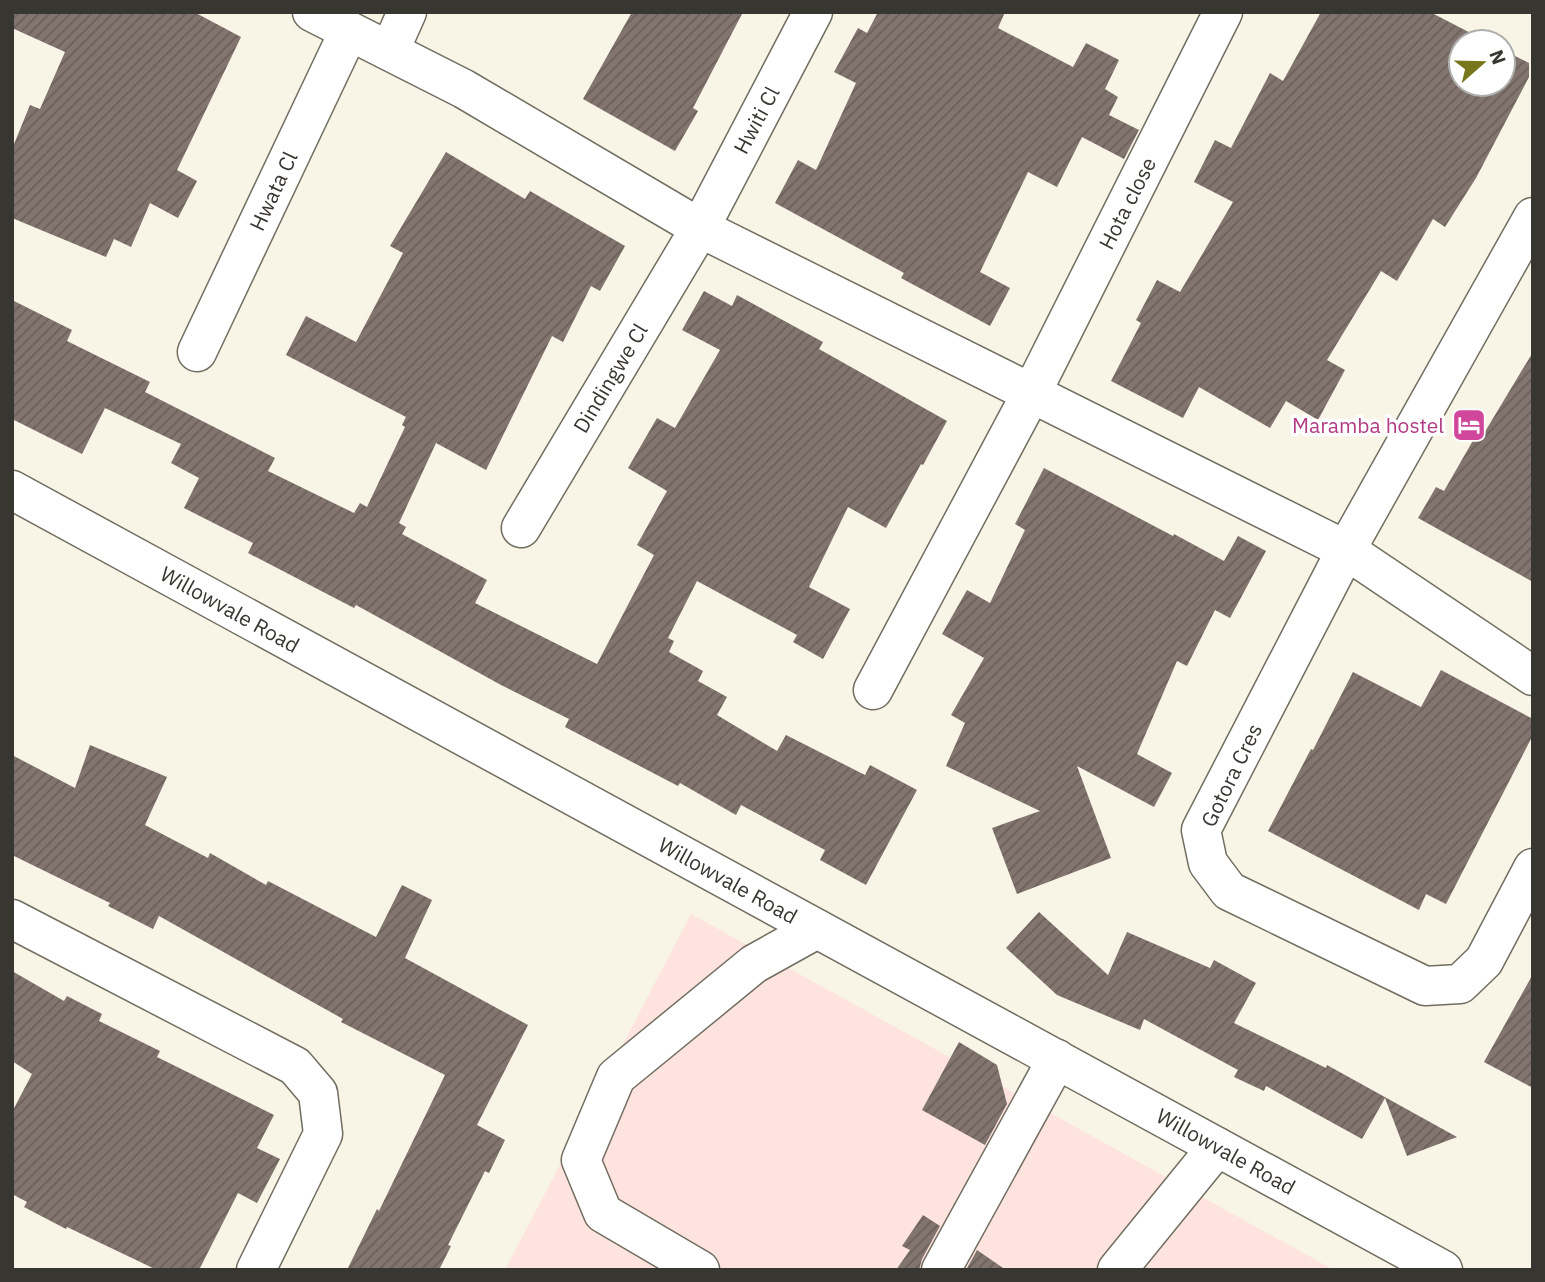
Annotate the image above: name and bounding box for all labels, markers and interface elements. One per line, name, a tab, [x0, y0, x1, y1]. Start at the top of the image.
north arrow	[1447, 28, 1517, 98]
text: N	[1484, 47, 1512, 68]
street label: Hwiti Cl	[727, 81, 786, 159]
street label: Hwata Cl	[242, 147, 304, 235]
street label: Hota close	[1092, 152, 1162, 254]
street label: Dindingwe Cl	[566, 318, 654, 438]
hotel icon: Maramba hostel	[1450, 406, 1488, 444]
place label: Maramba hostel	[1292, 411, 1444, 439]
street label: Willowvale Road	[155, 559, 305, 659]
street label: Gotora Cres	[1194, 719, 1268, 831]
street label: Willowvale Road	[653, 830, 803, 930]
street label: Willowvale Road	[1151, 1101, 1301, 1201]

